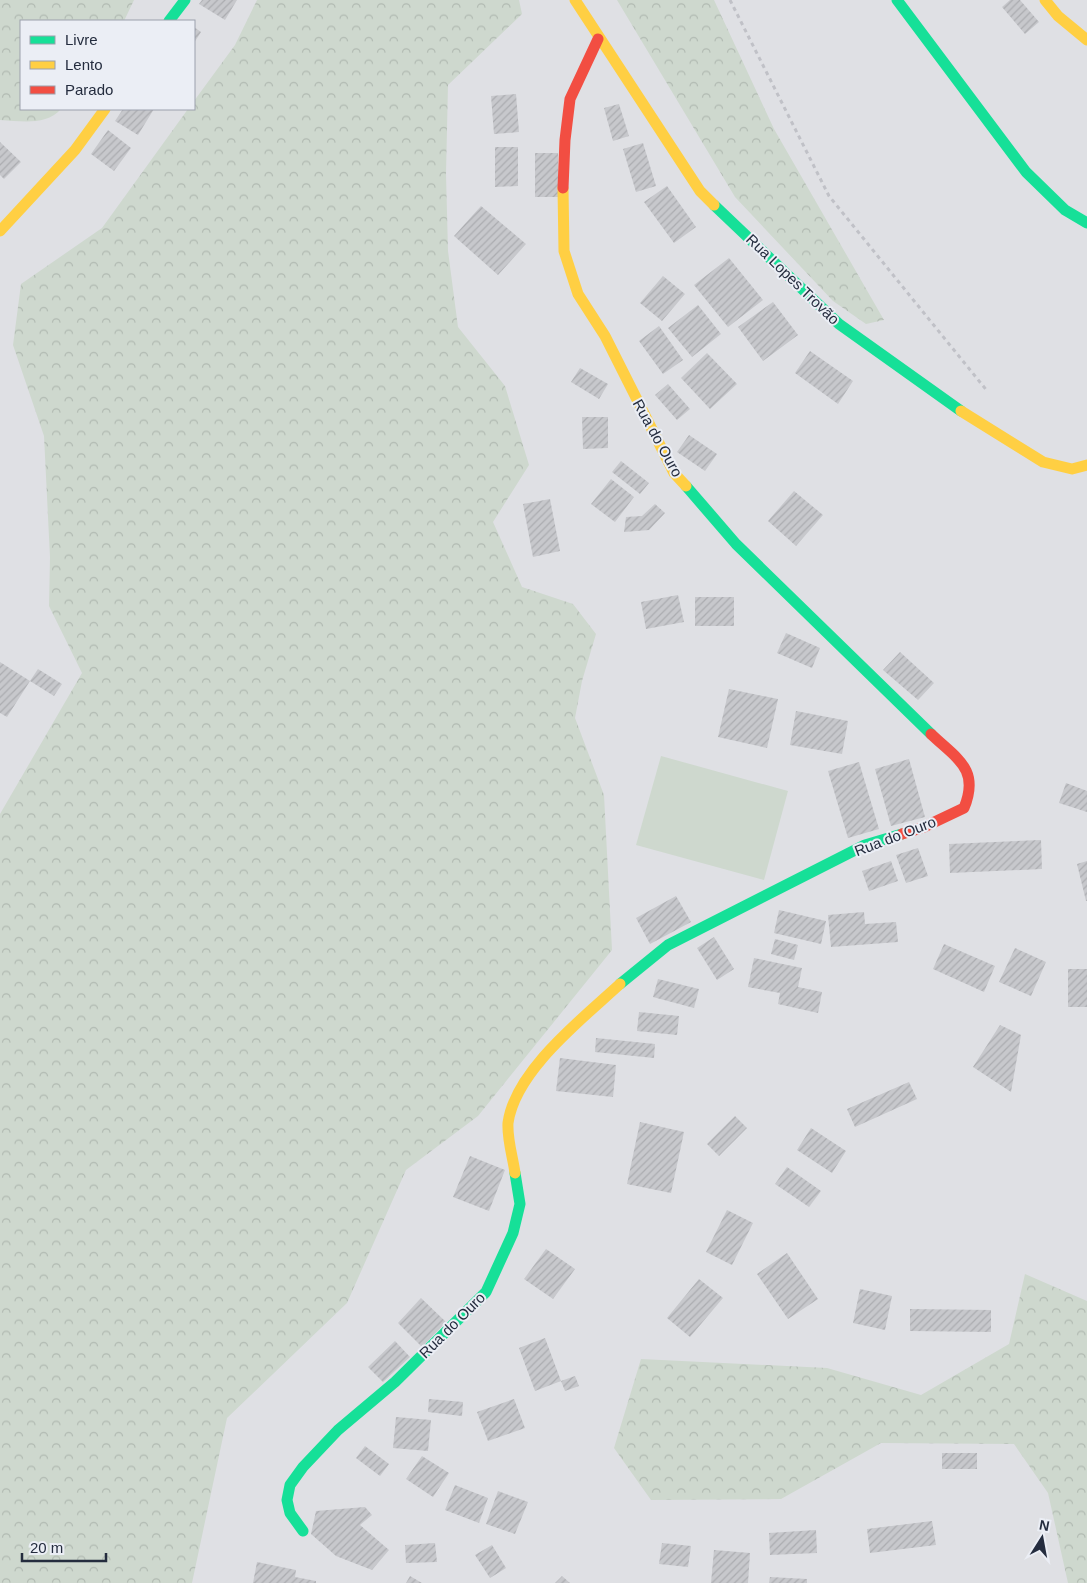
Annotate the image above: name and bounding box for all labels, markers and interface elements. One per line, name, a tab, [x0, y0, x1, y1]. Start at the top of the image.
legend	[20, 20, 195, 110]
text: Livre	[65, 31, 98, 48]
text: Lento	[65, 56, 103, 73]
text: Parado	[65, 81, 113, 98]
street label: Rua Lopes Trovão	[743, 230, 843, 328]
street label: Rua do Ouro	[630, 396, 686, 480]
street label: Rua do Ouro	[852, 813, 938, 859]
street label: Rua do Ouro	[416, 1289, 488, 1361]
north arrow	[1017, 1513, 1067, 1563]
text: N	[1038, 1516, 1051, 1534]
scale bar	[22, 1530, 106, 1562]
text: 20 m	[30, 1539, 63, 1556]

